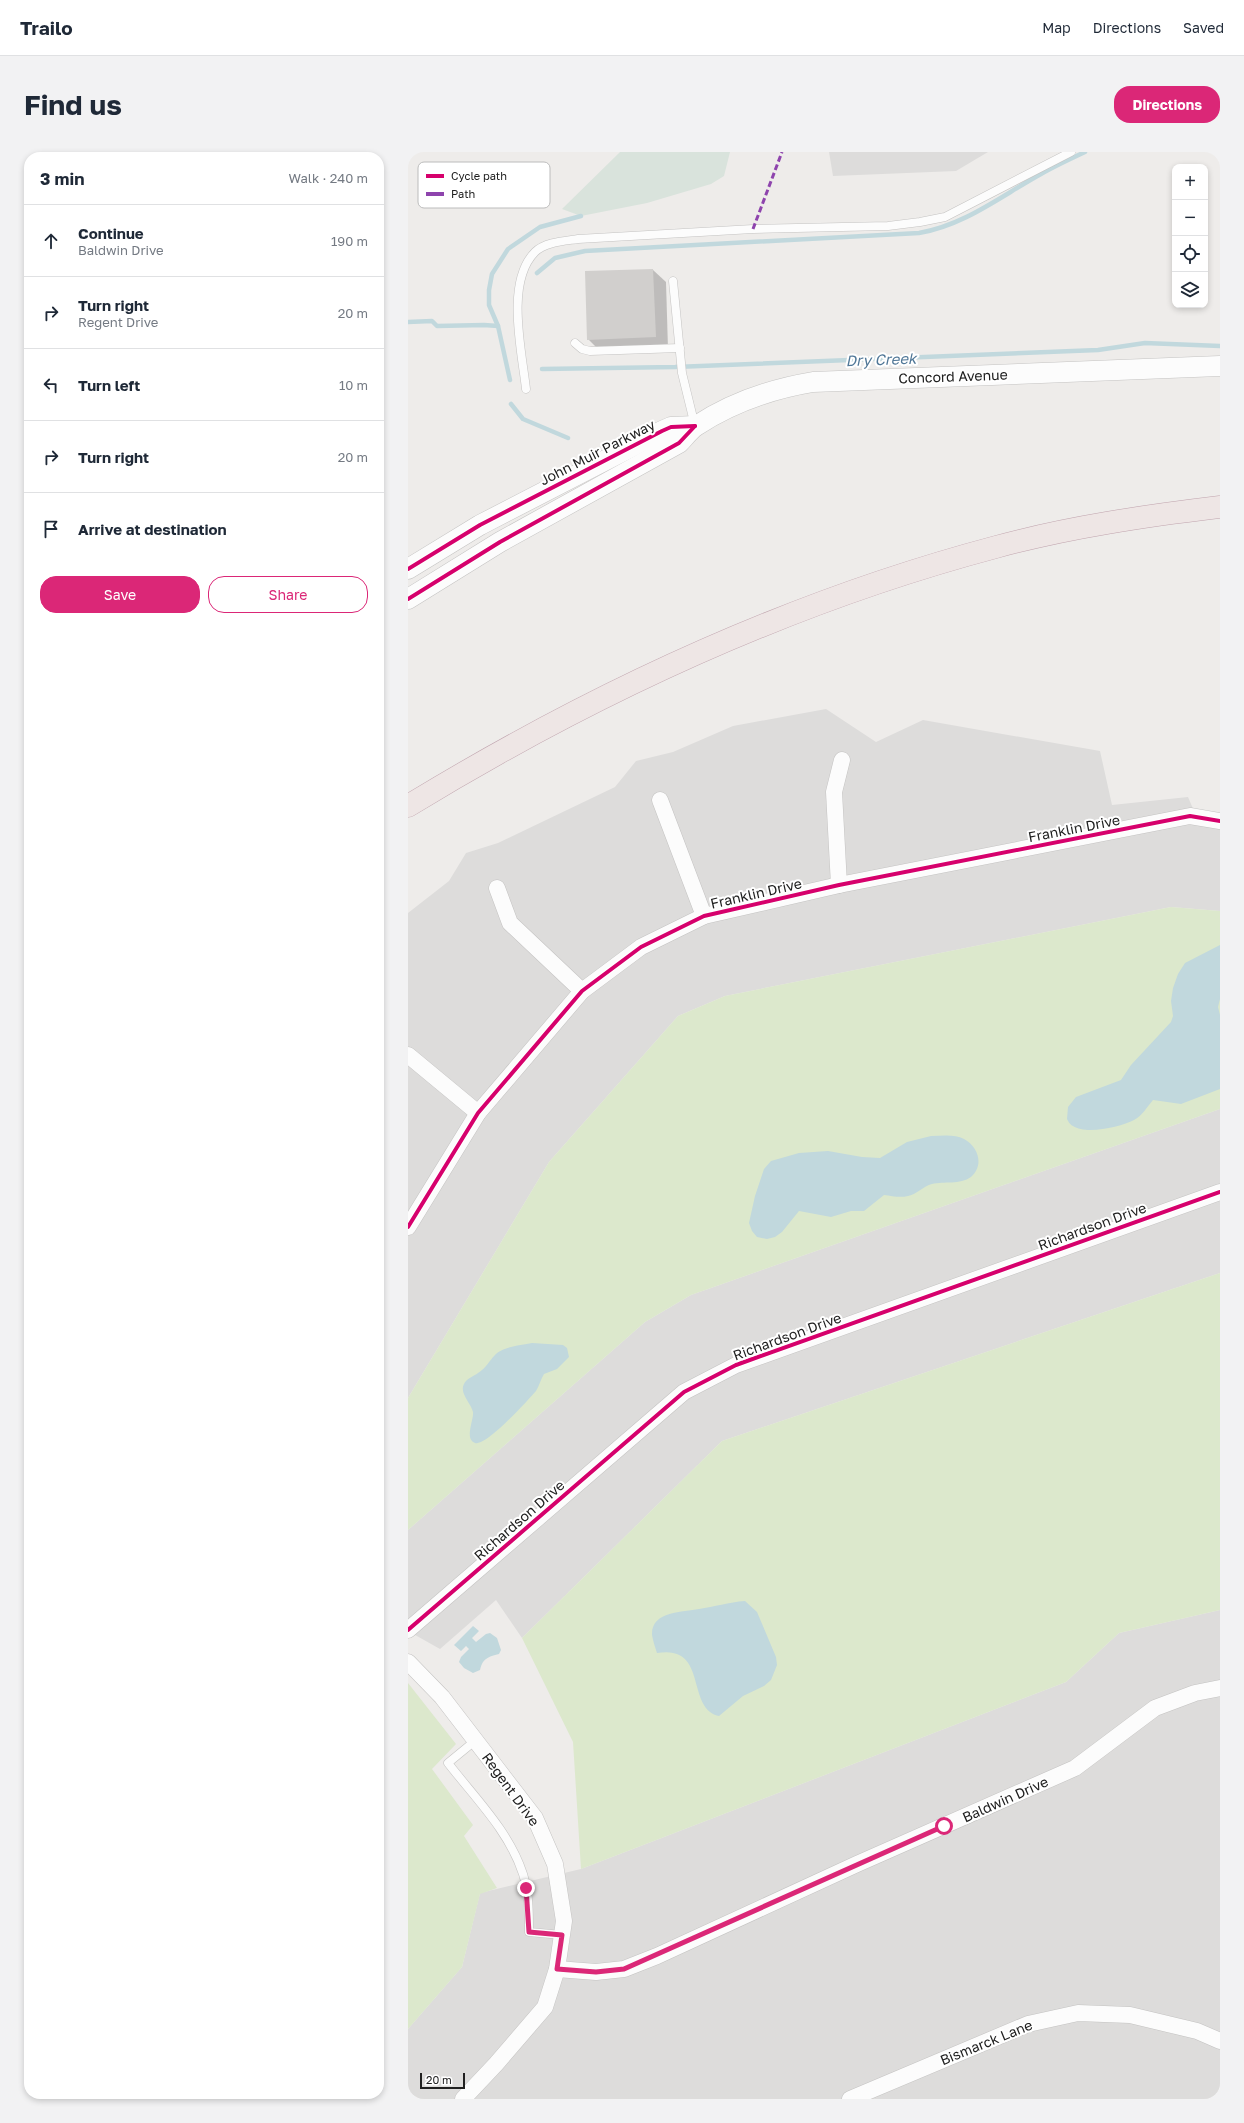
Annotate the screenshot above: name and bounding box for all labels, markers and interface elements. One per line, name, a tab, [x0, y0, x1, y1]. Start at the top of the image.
text: Trailo	[20, 16, 73, 39]
text: Map	[1042, 19, 1071, 36]
text: Directions	[1093, 19, 1161, 36]
text: Saved	[1183, 19, 1224, 36]
button: Directions	[1114, 86, 1220, 123]
text: Find us	[24, 88, 122, 121]
legend	[418, 162, 550, 208]
map controls	[1172, 164, 1208, 308]
button: +	[1172, 164, 1208, 200]
text: 3 min	[40, 168, 84, 189]
text: Cycle path	[451, 169, 507, 182]
text: Walk · 240 m	[289, 170, 368, 186]
text: Path	[451, 187, 475, 200]
button: −	[1172, 200, 1208, 236]
text: Continue	[78, 224, 144, 242]
icon: ahead	[40, 230, 62, 252]
text: 190 m	[331, 233, 368, 249]
button: locate	[1172, 236, 1208, 272]
text: Baldwin Drive	[78, 242, 164, 258]
button: layers	[1172, 272, 1208, 308]
text: Turn right	[78, 296, 149, 314]
icon: right	[40, 302, 62, 324]
text: 20 m	[338, 305, 368, 321]
text: Regent Drive	[78, 314, 158, 330]
water label: Dry Creek	[845, 349, 918, 370]
street label: Concord Avenue	[898, 366, 1008, 386]
icon: left	[40, 374, 62, 396]
text: Turn left	[78, 376, 140, 394]
text: 10 m	[339, 377, 368, 393]
street label: John Muir Parkway	[537, 416, 658, 488]
icon: right	[40, 446, 62, 468]
text: Turn right	[78, 448, 149, 466]
text: 20 m	[338, 449, 368, 465]
icon: arrive	[40, 518, 62, 540]
text: Arrive at destination	[78, 520, 227, 538]
button: Save	[40, 576, 200, 613]
button: Share	[208, 576, 368, 613]
street label: Franklin Drive	[1027, 811, 1121, 845]
street label: Franklin Drive	[709, 874, 803, 912]
street label: Richardson Drive	[1036, 1199, 1148, 1253]
street label: Richardson Drive	[731, 1309, 843, 1363]
street label: Richardson Drive	[470, 1476, 568, 1564]
street label: Regent Drive	[479, 1749, 543, 1829]
street label: Baldwin Drive	[959, 1772, 1051, 1826]
route start	[935, 1817, 953, 1835]
route end	[517, 1879, 535, 1897]
street label: Bismarck Lane	[937, 2016, 1035, 2068]
scale bar	[420, 2071, 465, 2090]
text: 20 m	[426, 2073, 452, 2086]

